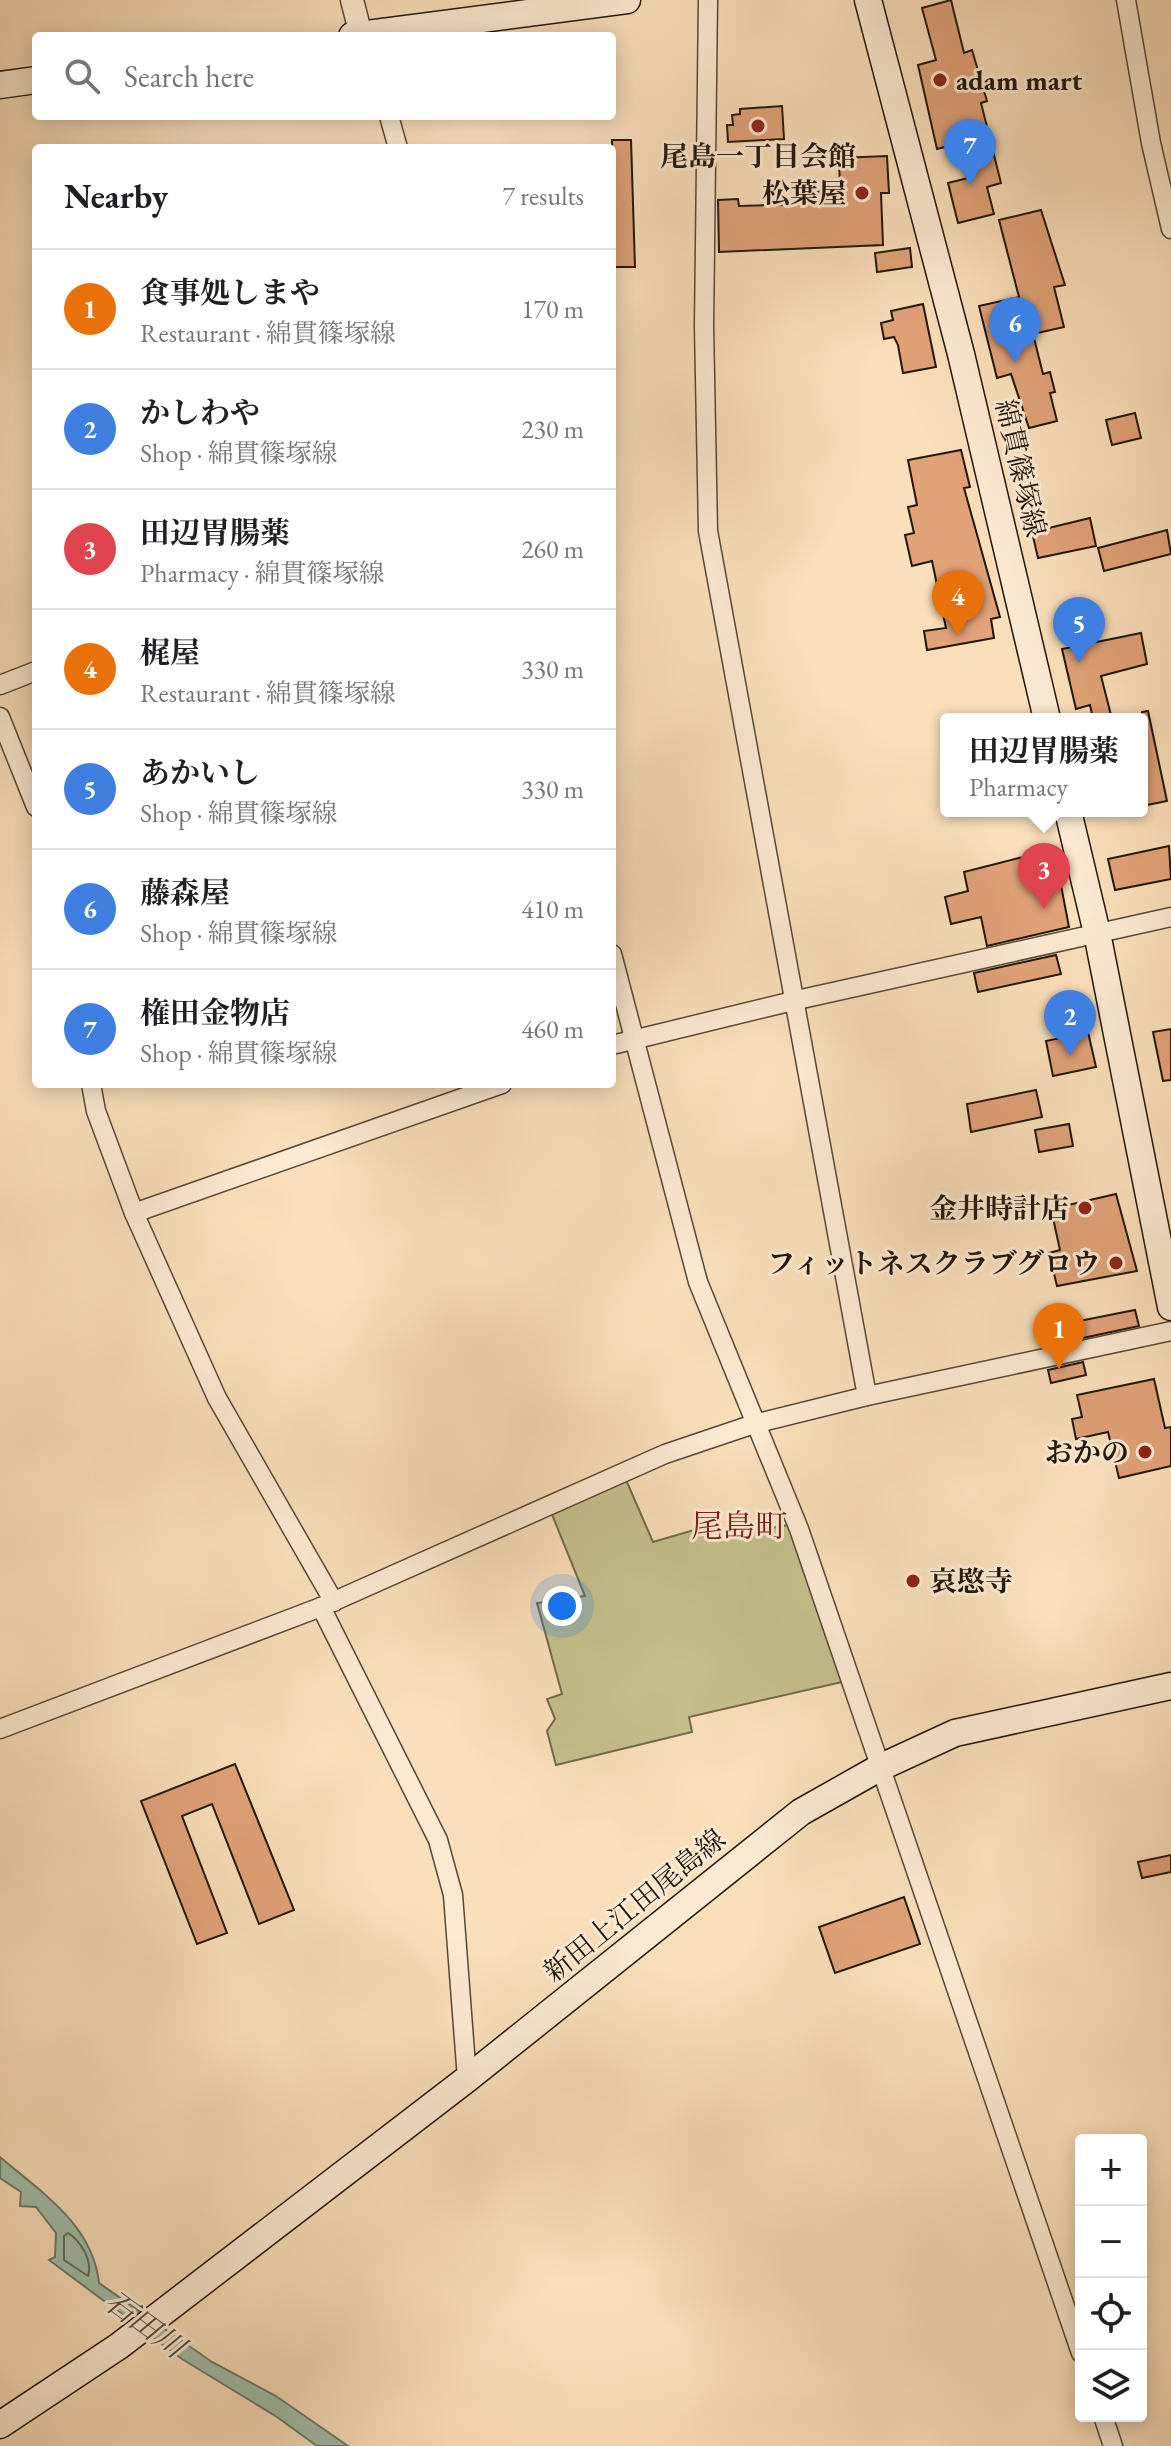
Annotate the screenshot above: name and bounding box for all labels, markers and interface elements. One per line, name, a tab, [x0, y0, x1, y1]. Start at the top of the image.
search box	[32, 32, 616, 120]
icon: search	[60, 54, 104, 98]
text: Search here	[124, 57, 254, 96]
place label: adam mart	[956, 62, 1083, 98]
marker: adam mart	[931, 71, 949, 89]
marker: 尾島一丁目会館	[749, 117, 767, 135]
pin: 7	[944, 119, 996, 185]
place label: 尾島一丁目会館	[660, 138, 856, 174]
text: Nearby	[64, 174, 168, 218]
place label: 松葉屋	[762, 175, 846, 211]
text: 7 results	[503, 179, 584, 213]
marker: 松葉屋	[853, 184, 871, 202]
text: 食事処しまや	[140, 273, 320, 312]
text: 1	[83, 292, 97, 326]
text: 170 m	[521, 292, 584, 326]
pin: 6	[989, 297, 1041, 363]
text: Restaurant · 綿貫篠塚線	[140, 316, 396, 350]
text: かしわや	[140, 393, 260, 432]
street label: 綿貫篠塚線	[988, 396, 1054, 540]
text: 2	[83, 412, 97, 446]
text: 230 m	[521, 412, 584, 446]
text: Shop · 綿貫篠塚線	[140, 436, 337, 470]
text: 田辺胃腸薬	[140, 513, 290, 552]
text: 3	[83, 532, 97, 566]
text: 260 m	[521, 532, 584, 566]
text: Pharmacy · 綿貫篠塚線	[140, 556, 384, 590]
pin: 4	[932, 570, 984, 636]
pin: 5	[1053, 597, 1105, 663]
text: 梶屋	[140, 633, 200, 672]
text: 4	[83, 652, 97, 686]
text: 330 m	[521, 652, 584, 686]
text: Restaurant · 綿貫篠塚線	[140, 676, 396, 710]
popup	[940, 713, 1148, 817]
text: 田辺胃腸薬	[969, 731, 1119, 770]
text: あかいし	[140, 753, 260, 792]
text: Pharmacy	[969, 770, 1068, 804]
text: 5	[83, 772, 97, 806]
text: 330 m	[521, 772, 584, 806]
text: Shop · 綿貫篠塚線	[140, 796, 337, 830]
pin: 3	[1018, 843, 1070, 909]
text: 藤森屋	[140, 873, 230, 912]
text: 6	[83, 892, 97, 926]
text: 410 m	[521, 892, 584, 926]
text: Shop · 綿貫篠塚線	[140, 916, 337, 950]
pin: 2	[1044, 990, 1096, 1056]
text: 権田金物店	[140, 993, 290, 1032]
text: 7	[83, 1012, 97, 1046]
text: 460 m	[521, 1012, 584, 1046]
text: Shop · 綿貫篠塚線	[140, 1036, 337, 1070]
place label: 金井時計店	[929, 1190, 1069, 1226]
marker: 金井時計店	[1076, 1199, 1094, 1217]
place label: フィットネスクラブグロウ	[767, 1245, 1100, 1281]
marker: フィットネスクラブグロウ	[1107, 1254, 1125, 1272]
pin: 1	[1033, 1303, 1085, 1369]
place label: おかの	[1045, 1434, 1129, 1470]
marker: おかの	[1136, 1443, 1154, 1461]
district label: 尾島町	[691, 1505, 787, 1547]
place label: 哀愍寺	[929, 1563, 1013, 1599]
marker: 哀愍寺	[904, 1572, 922, 1590]
your location	[542, 1586, 582, 1626]
street label: 新田上江田尾島線	[536, 1821, 732, 1989]
map controls	[1075, 2134, 1147, 2422]
button: +	[1075, 2134, 1147, 2206]
button: −	[1075, 2206, 1147, 2278]
button: locate	[1075, 2278, 1147, 2350]
water label: 石田川	[97, 2282, 195, 2368]
button: layers	[1075, 2350, 1147, 2422]

